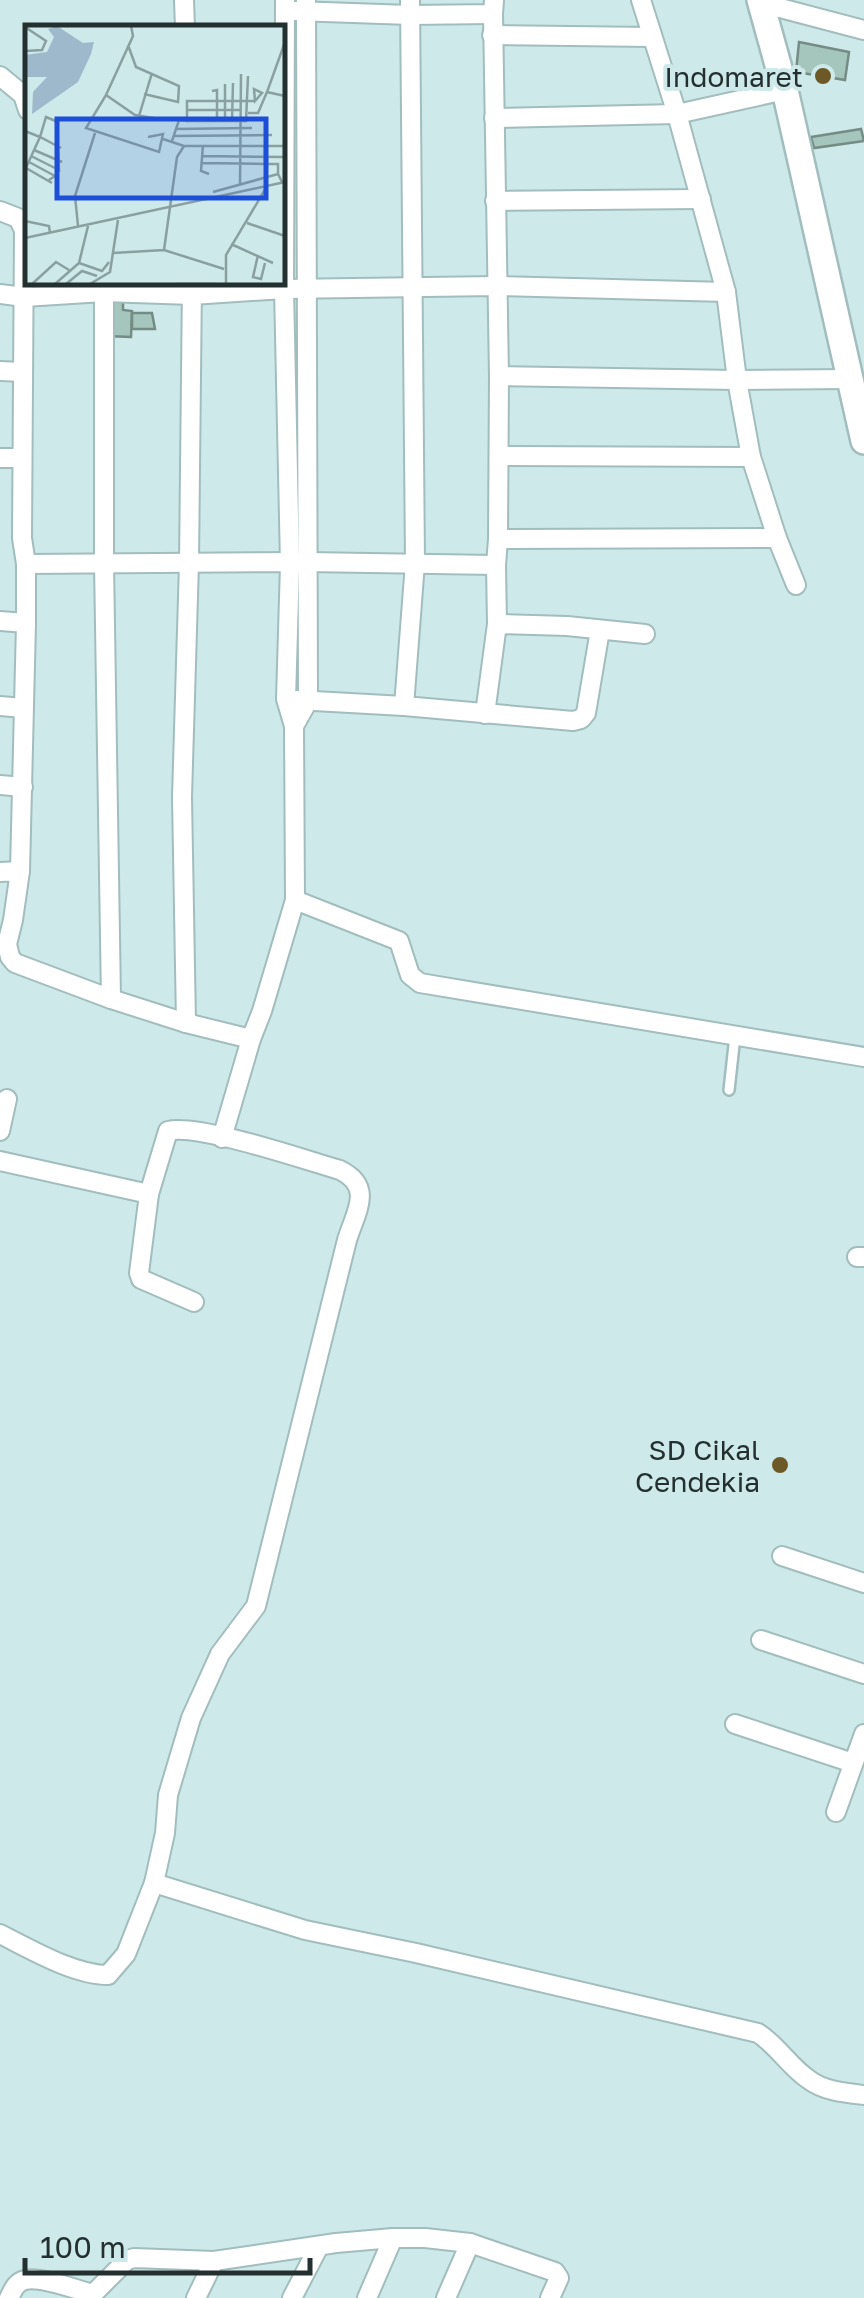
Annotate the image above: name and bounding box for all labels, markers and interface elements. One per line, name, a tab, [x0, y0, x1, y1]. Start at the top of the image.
inset map	[25, 25, 285, 285]
place label: Indomaret	[664, 60, 803, 93]
marker: Indomaret	[812, 65, 834, 87]
place label: SD Cikal Cendekia	[635, 1433, 760, 1498]
marker: SD Cikal Cendekia	[769, 1454, 791, 1476]
scale bar	[25, 2213, 310, 2275]
text: 100 m	[40, 2229, 126, 2265]

